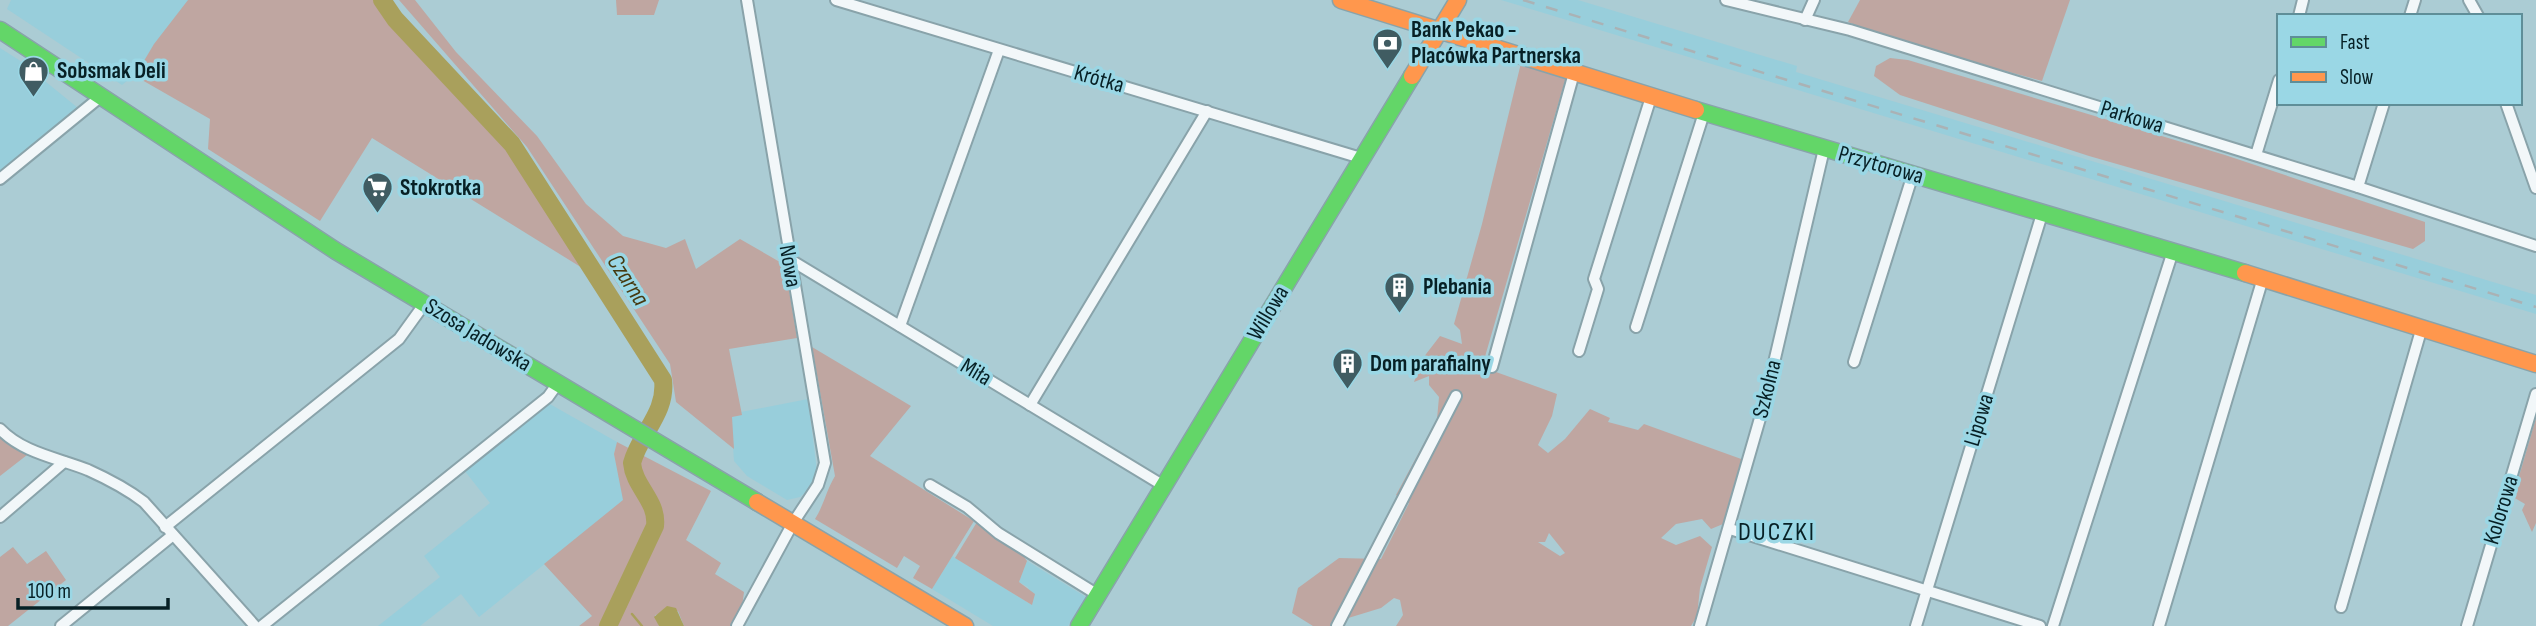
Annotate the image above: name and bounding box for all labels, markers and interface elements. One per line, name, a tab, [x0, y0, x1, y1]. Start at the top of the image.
legend	[2277, 14, 2522, 105]
place label: Bank Pekao - Placówka Partnerska	[1411, 16, 1581, 70]
bank icon: Bank Pekao - Placówka Partnerska	[1371, 26, 1405, 70]
text: Fast	[2340, 30, 2370, 55]
shop icon: Sobsmak Deli	[17, 54, 51, 98]
place label: Sobsmak Deli	[57, 57, 166, 85]
street label: Krótka	[1071, 59, 1127, 99]
text: Slow	[2340, 65, 2374, 90]
street label: Parkowa	[2097, 94, 2167, 140]
street label: Przytorowa	[1835, 140, 1927, 190]
supermarket icon: Stokrotka	[360, 171, 394, 215]
place label: Stokrotka	[400, 174, 481, 202]
street label: Nowa	[773, 243, 807, 289]
water label: Czarna	[601, 249, 655, 312]
building icon: Plebania	[1383, 270, 1417, 314]
place label: Plebania	[1423, 273, 1492, 301]
street label: Willowa	[1241, 281, 1295, 345]
street label: Szosa Jadowska	[420, 292, 536, 378]
building icon: Dom parafialny	[1330, 347, 1364, 391]
place label: Dom parafialny	[1370, 350, 1491, 378]
street label: Miła	[955, 352, 997, 392]
street label: Szkolna	[1746, 357, 1788, 421]
street label: Lipowa	[1958, 390, 2000, 450]
street label: Kolorowa	[2477, 472, 2525, 548]
district label: DUCZKI	[1738, 517, 1816, 548]
scale bar	[18, 566, 168, 610]
text: 100 m	[28, 579, 71, 604]

